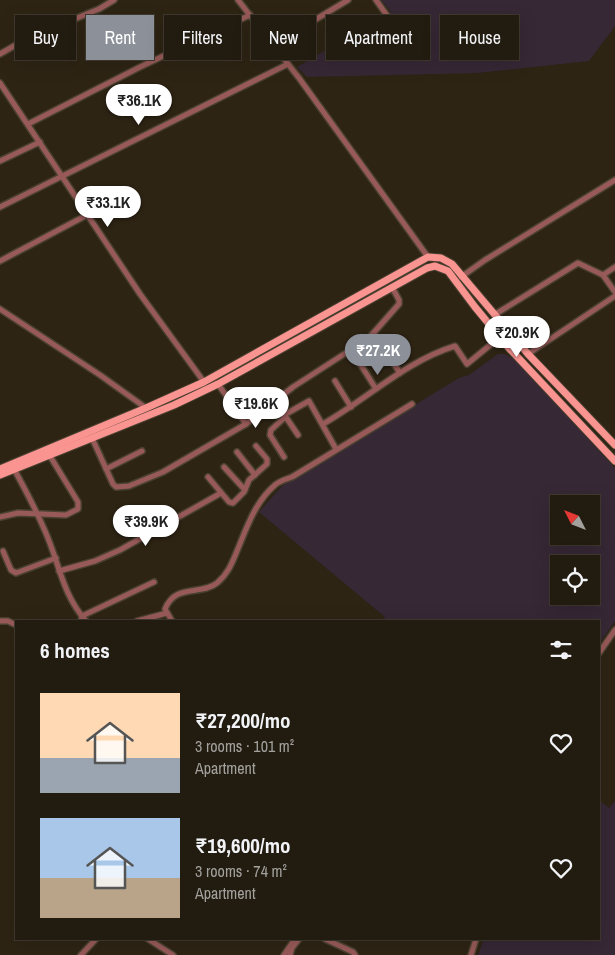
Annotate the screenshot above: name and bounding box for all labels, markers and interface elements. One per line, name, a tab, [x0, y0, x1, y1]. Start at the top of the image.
chip: Buy	[15, 15, 76, 60]
chip: Rent	[86, 15, 154, 60]
chip: Filters	[164, 15, 241, 60]
chip: New	[251, 15, 316, 60]
chip: Apartment	[326, 15, 430, 60]
chip: House	[440, 15, 519, 60]
pin: ₹36.1K	[98, 84, 180, 126]
text: ₹36.1K	[117, 89, 161, 111]
pin: ₹33.1K	[67, 186, 149, 228]
text: ₹33.1K	[86, 191, 130, 213]
pin: ₹20.9K	[476, 316, 558, 358]
text: ₹20.9K	[495, 321, 539, 343]
pin: ₹27.2K	[337, 334, 419, 376]
text: ₹27.2K	[356, 339, 400, 361]
pin: ₹19.6K	[215, 386, 297, 429]
text: ₹19.6K	[234, 392, 278, 414]
north arrow	[550, 495, 600, 545]
map controls	[550, 495, 600, 605]
pin: ₹39.9K	[105, 504, 187, 547]
text: ₹39.9K	[124, 510, 168, 532]
button: locate	[550, 555, 600, 605]
text: 6 homes	[40, 636, 110, 665]
icon: filters	[547, 636, 575, 664]
text: ₹27,200/mo	[195, 706, 290, 735]
icon: home	[80, 713, 140, 773]
icon: heart	[547, 729, 575, 757]
text: 3 rooms · 101 m²	[195, 735, 294, 757]
text: Apartment	[195, 757, 256, 779]
text: ₹19,600/mo	[195, 831, 290, 860]
icon: home	[80, 838, 140, 898]
icon: heart	[547, 854, 575, 882]
text: 3 rooms · 74 m²	[195, 860, 287, 882]
text: Apartment	[195, 882, 256, 904]

